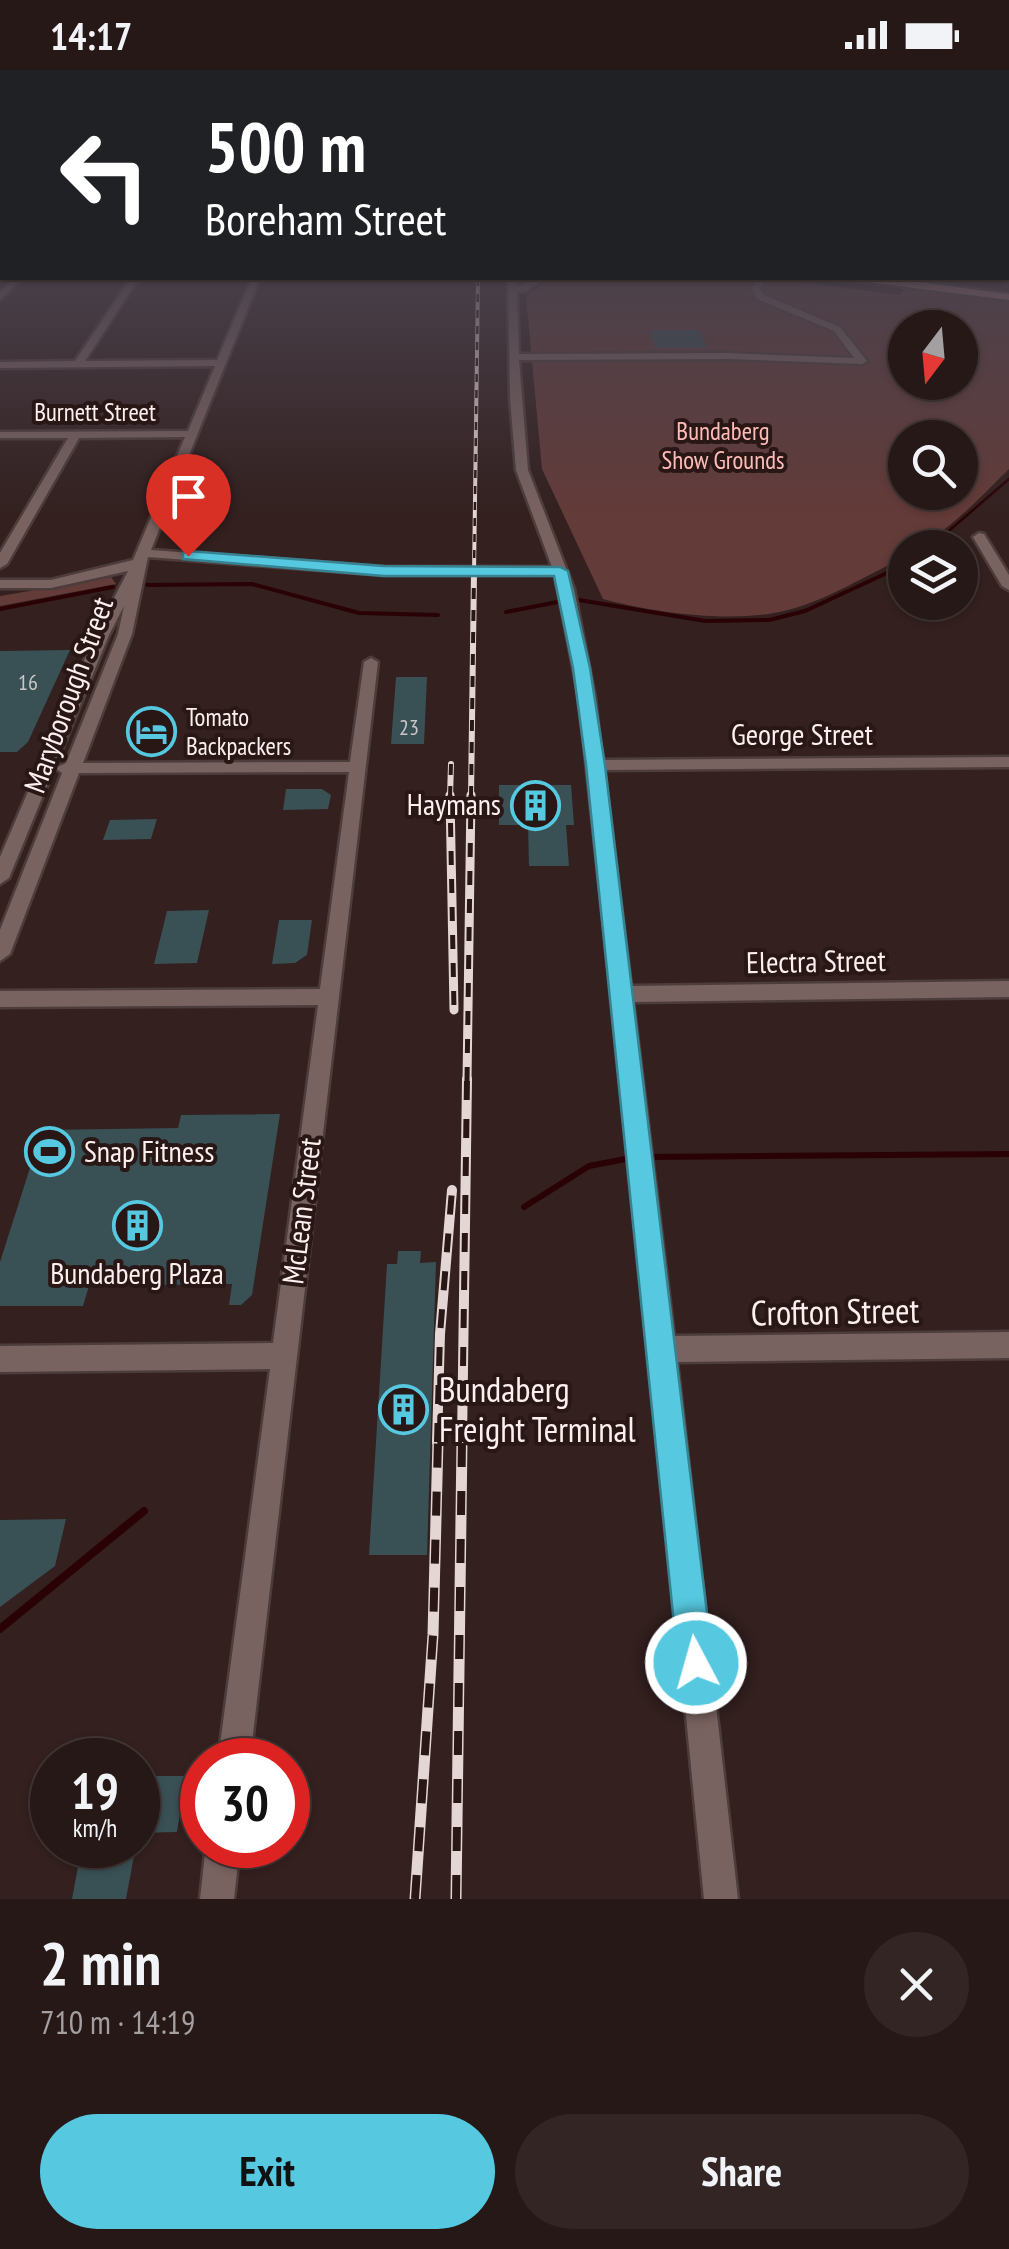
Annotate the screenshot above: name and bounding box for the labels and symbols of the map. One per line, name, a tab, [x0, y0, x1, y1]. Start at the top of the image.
north arrow	[888, 310, 978, 400]
street label: Burnett Street	[34, 396, 156, 428]
park label: Bundaberg Show Grounds	[662, 415, 784, 476]
pin	[146, 454, 231, 557]
street label: Maryborough Street	[14, 591, 121, 798]
house number: 16	[18, 668, 38, 696]
place label: Tomato Backpackers	[186, 701, 291, 762]
hotel icon: Tomato Backpackers	[125, 705, 177, 757]
house number: 23	[399, 713, 419, 741]
street label: George Street	[731, 714, 874, 753]
building icon: Haymans	[510, 779, 562, 831]
place label: Haymans	[407, 784, 501, 823]
street label: Electra Street	[746, 940, 887, 981]
sports icon: Snap Fitness	[23, 1126, 75, 1178]
place label: Snap Fitness	[84, 1131, 214, 1170]
street label: McLean Street	[272, 1135, 329, 1286]
building icon: Bundaberg Plaza	[111, 1199, 163, 1251]
place label: Bundaberg Plaza	[50, 1253, 224, 1292]
street label: Crofton Street	[750, 1287, 920, 1335]
place label: Bundaberg Freight Terminal	[439, 1366, 636, 1452]
building icon: Bundaberg Freight Terminal	[378, 1384, 430, 1436]
position arrow	[644, 1611, 748, 1715]
speed limit sign: 30	[180, 1738, 310, 1868]

